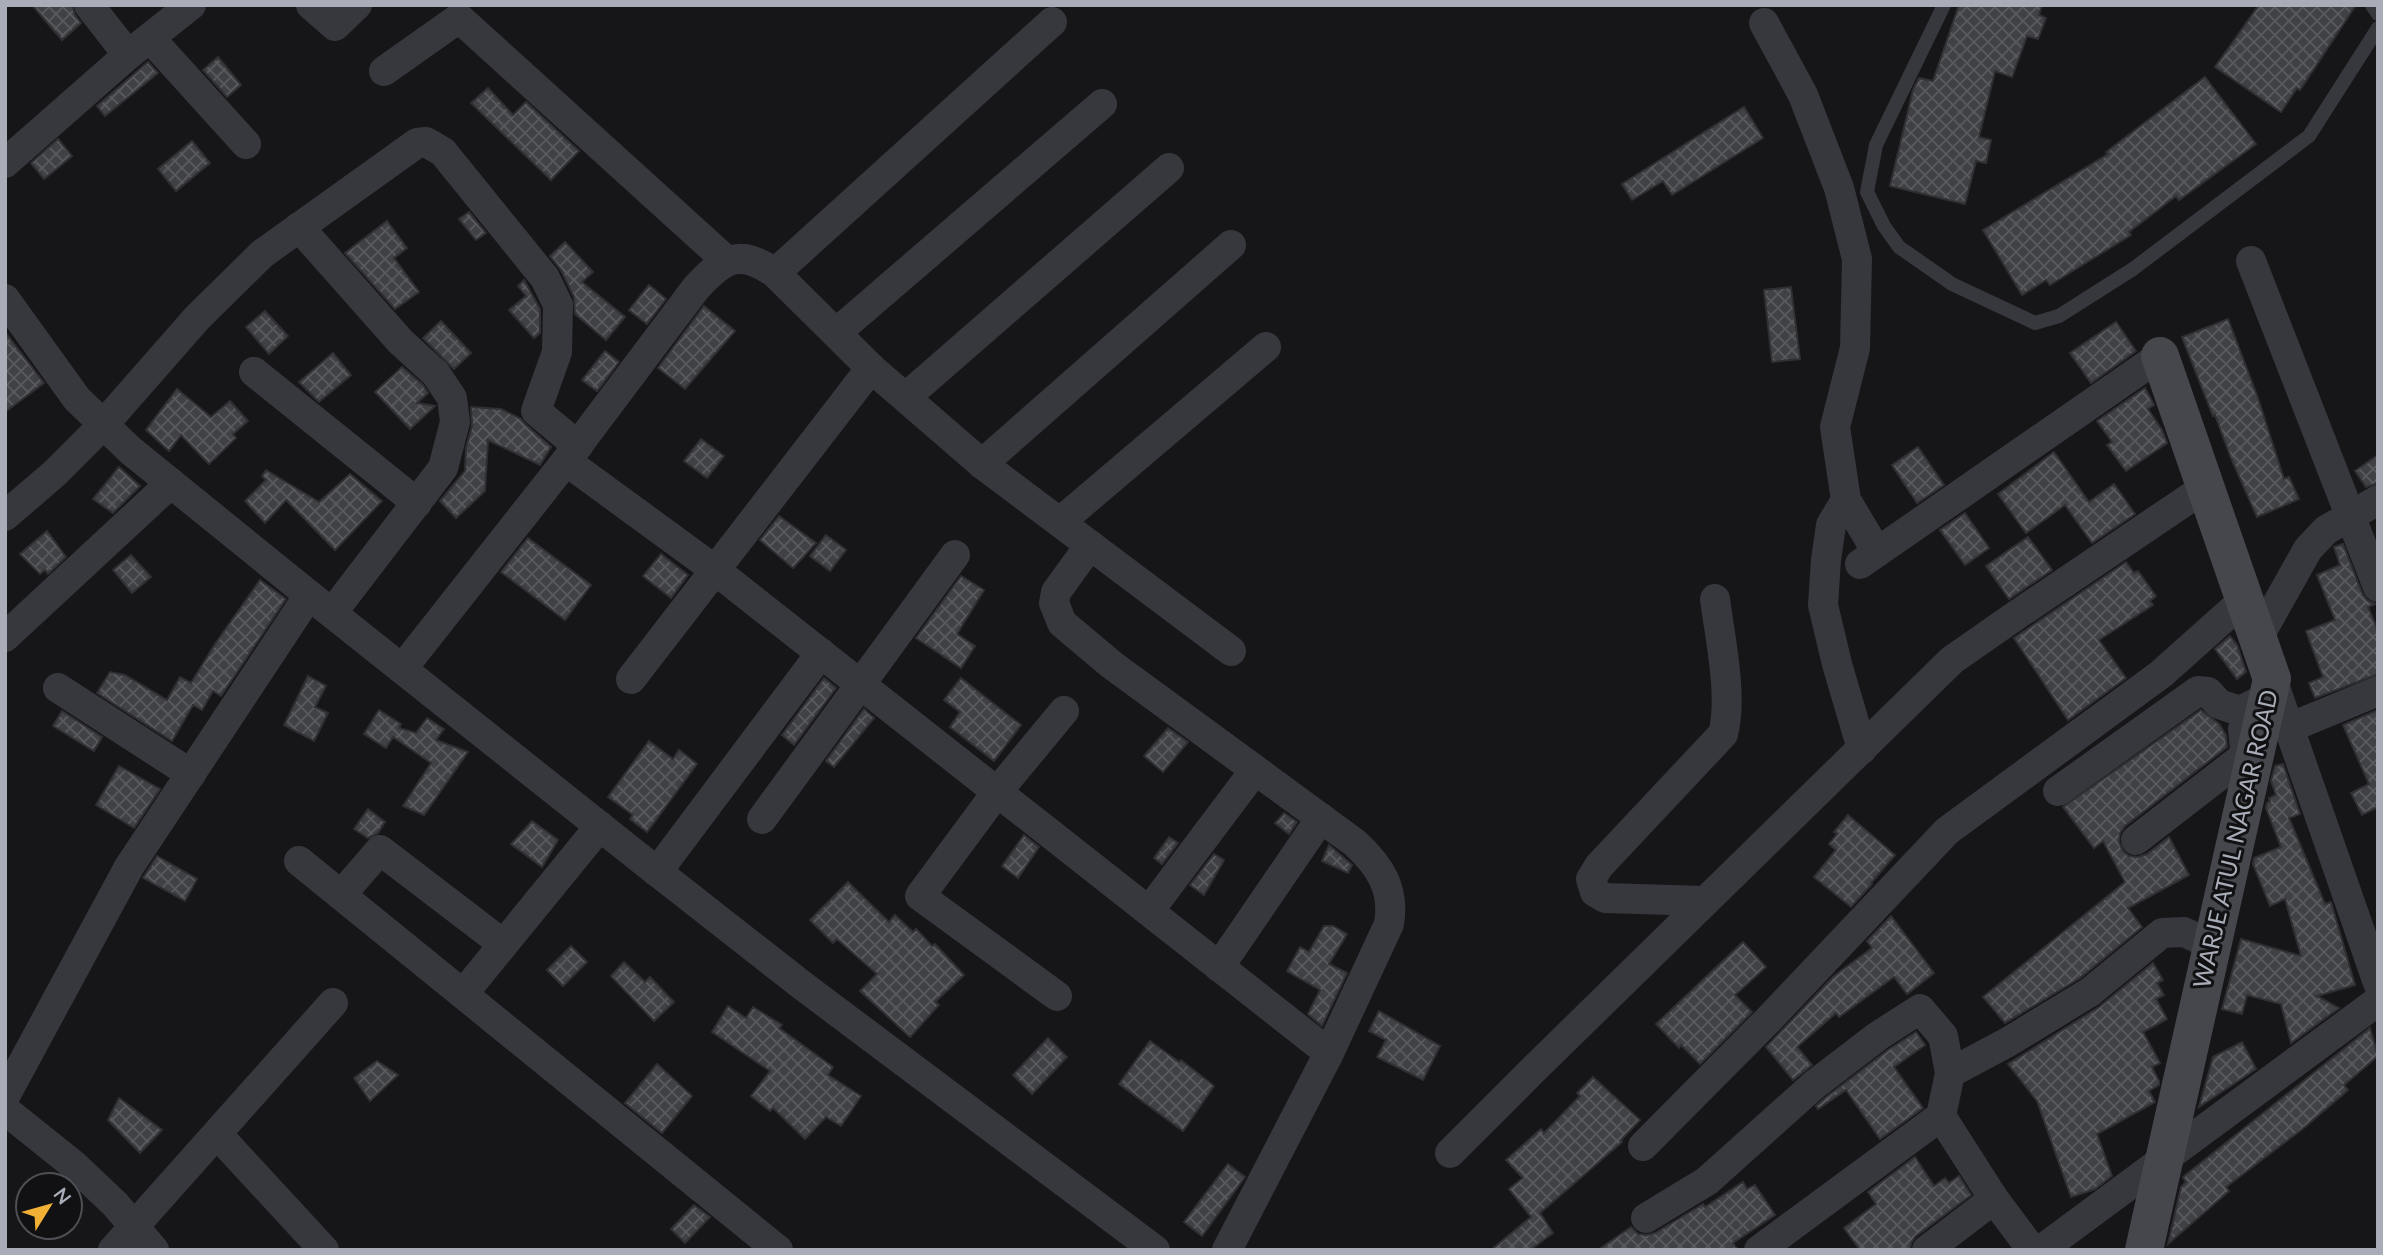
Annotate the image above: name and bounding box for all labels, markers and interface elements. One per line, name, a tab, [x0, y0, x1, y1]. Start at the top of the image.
street label: WARJE ATUL NAGAR ROAD	[2186, 686, 2283, 991]
north arrow	[14, 1171, 84, 1241]
text: N	[49, 1183, 77, 1208]

